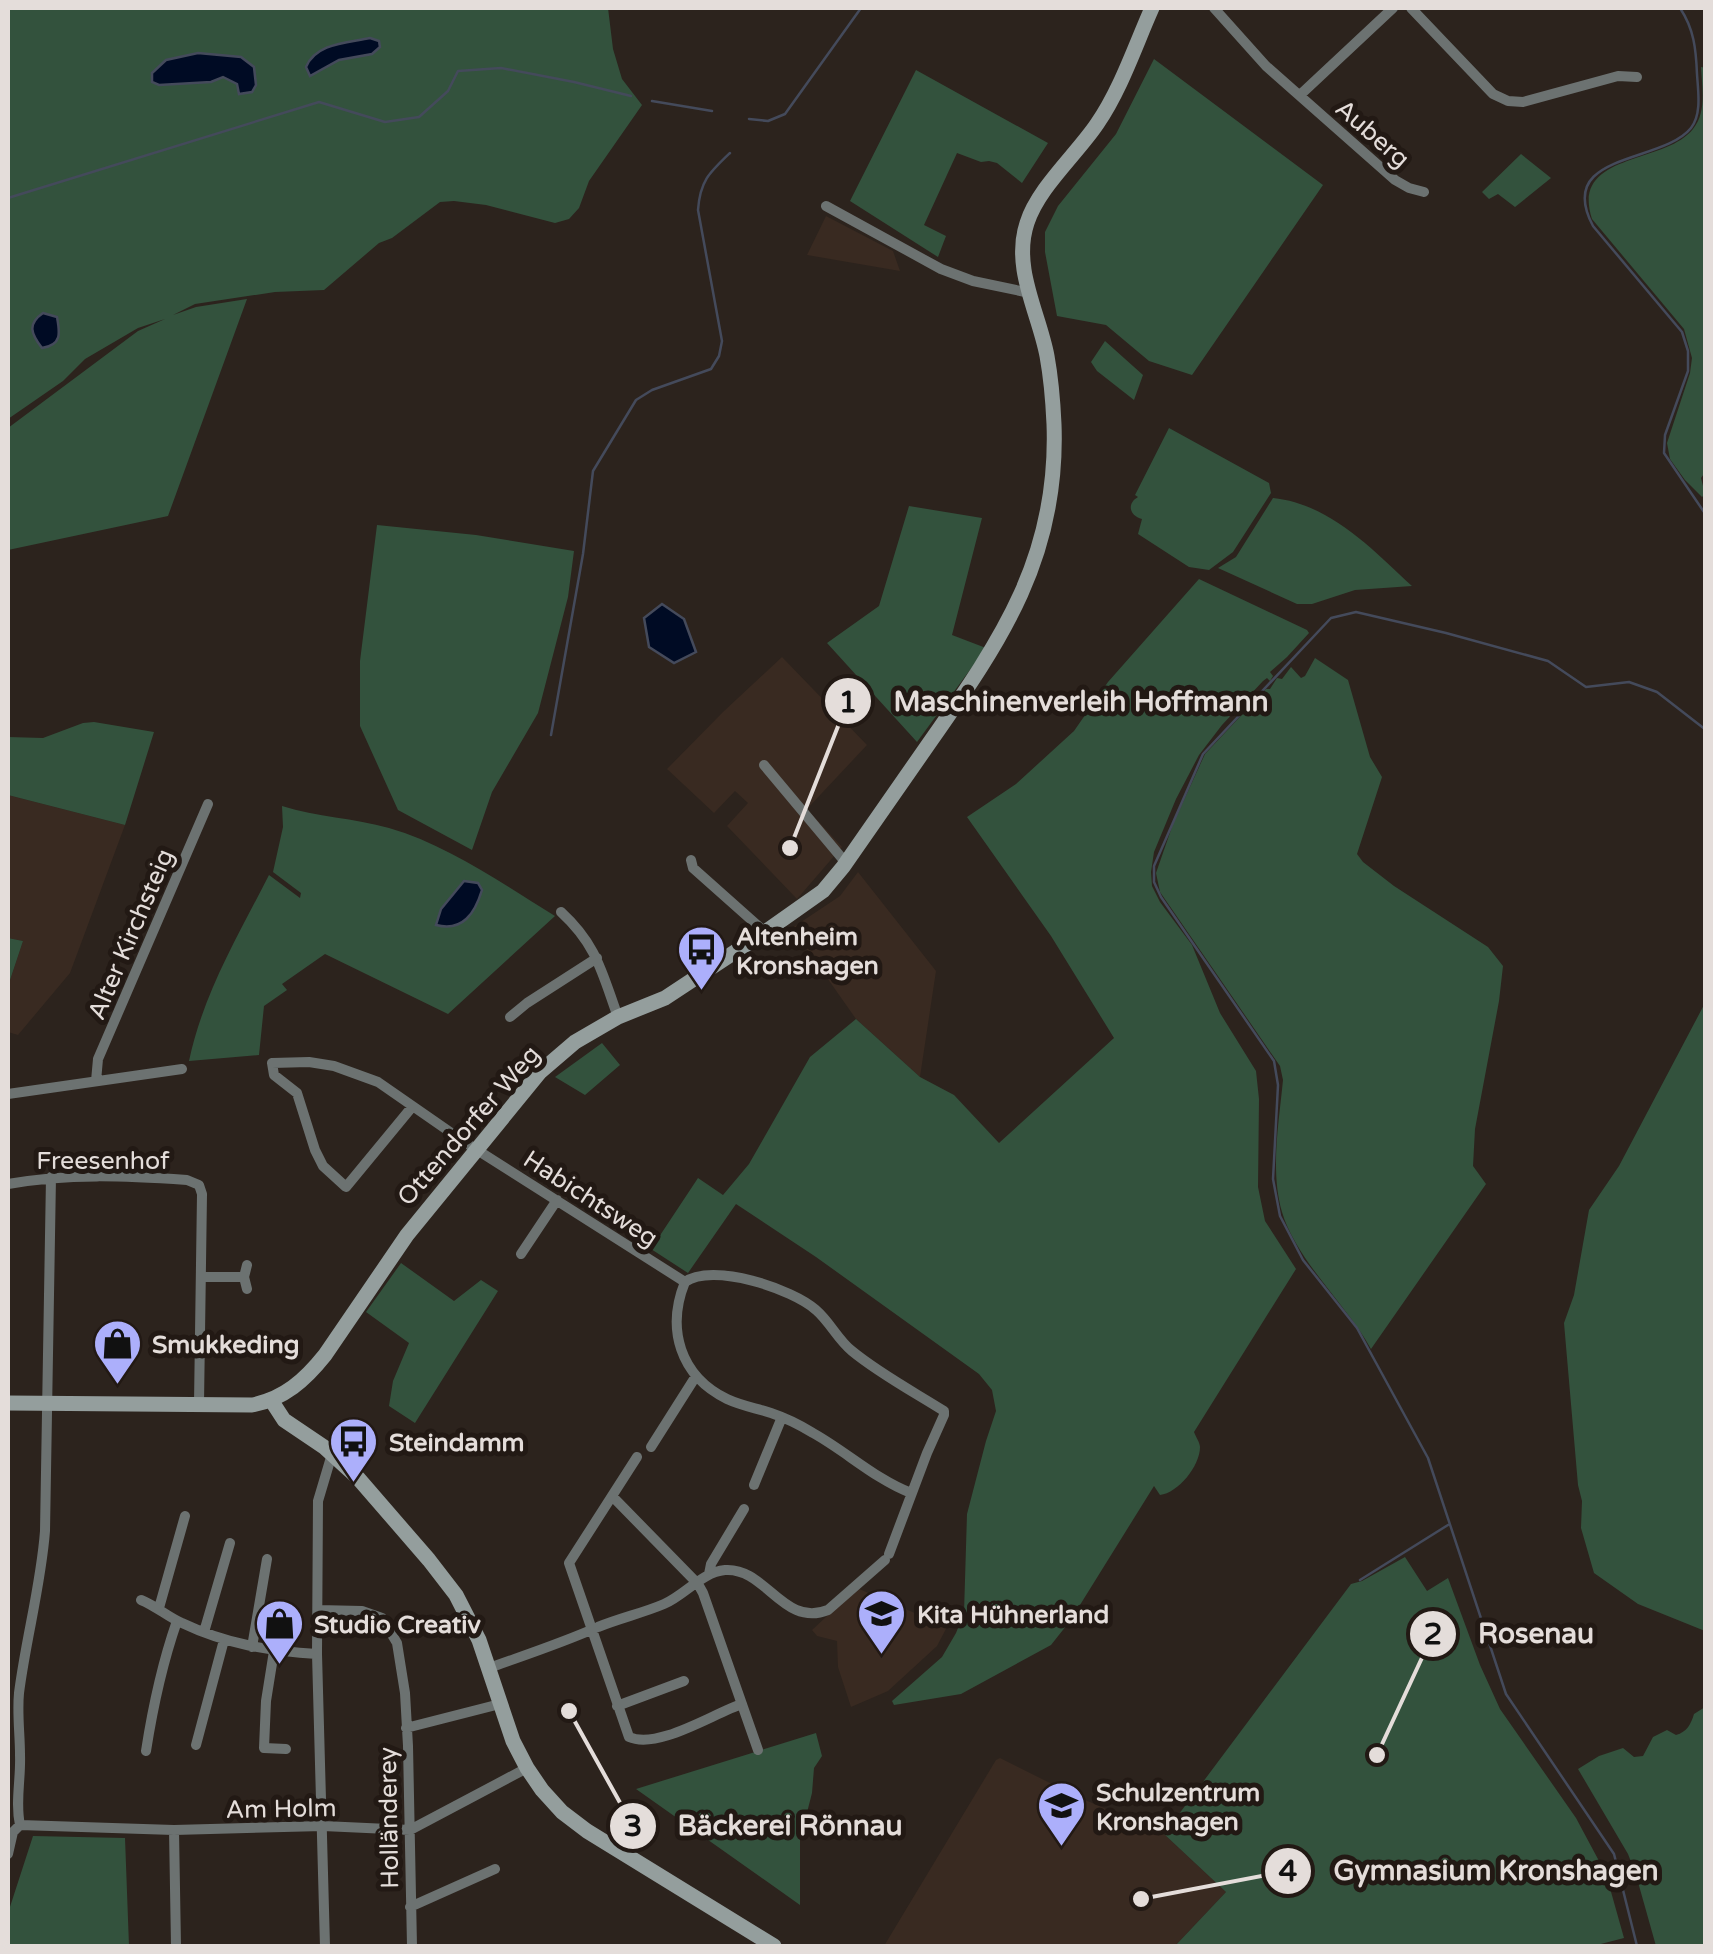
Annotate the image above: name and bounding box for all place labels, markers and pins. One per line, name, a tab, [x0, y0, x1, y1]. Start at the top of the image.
callout: Maschinenverleih Hoffmann	[823, 672, 1288, 730]
place label: Altenheim Kronshagen	[736, 922, 879, 981]
bus stop icon: Altenheim Kronshagen	[675, 924, 727, 992]
shop icon: Smukkeding	[91, 1318, 143, 1386]
place label: Smukkeding	[152, 1330, 299, 1360]
bus stop icon: Steindamm	[328, 1416, 380, 1484]
place label: Steindamm	[389, 1428, 525, 1458]
school or university icon: Kita Hühnerland	[856, 1588, 908, 1656]
shop icon: Studio Creativ	[253, 1598, 305, 1666]
place label: Kita Hühnerland	[917, 1600, 1109, 1630]
callout: Rosenau	[1408, 1605, 1614, 1663]
place label: Studio Creativ	[314, 1610, 481, 1640]
place label: Schulzentrum Kronshagen	[1096, 1778, 1260, 1837]
school or university icon: Schulzentrum Kronshagen	[1035, 1780, 1087, 1848]
callout: Bäckerei Rönnau	[608, 1797, 923, 1855]
callout: Gymnasium Kronshagen	[1263, 1842, 1678, 1900]

